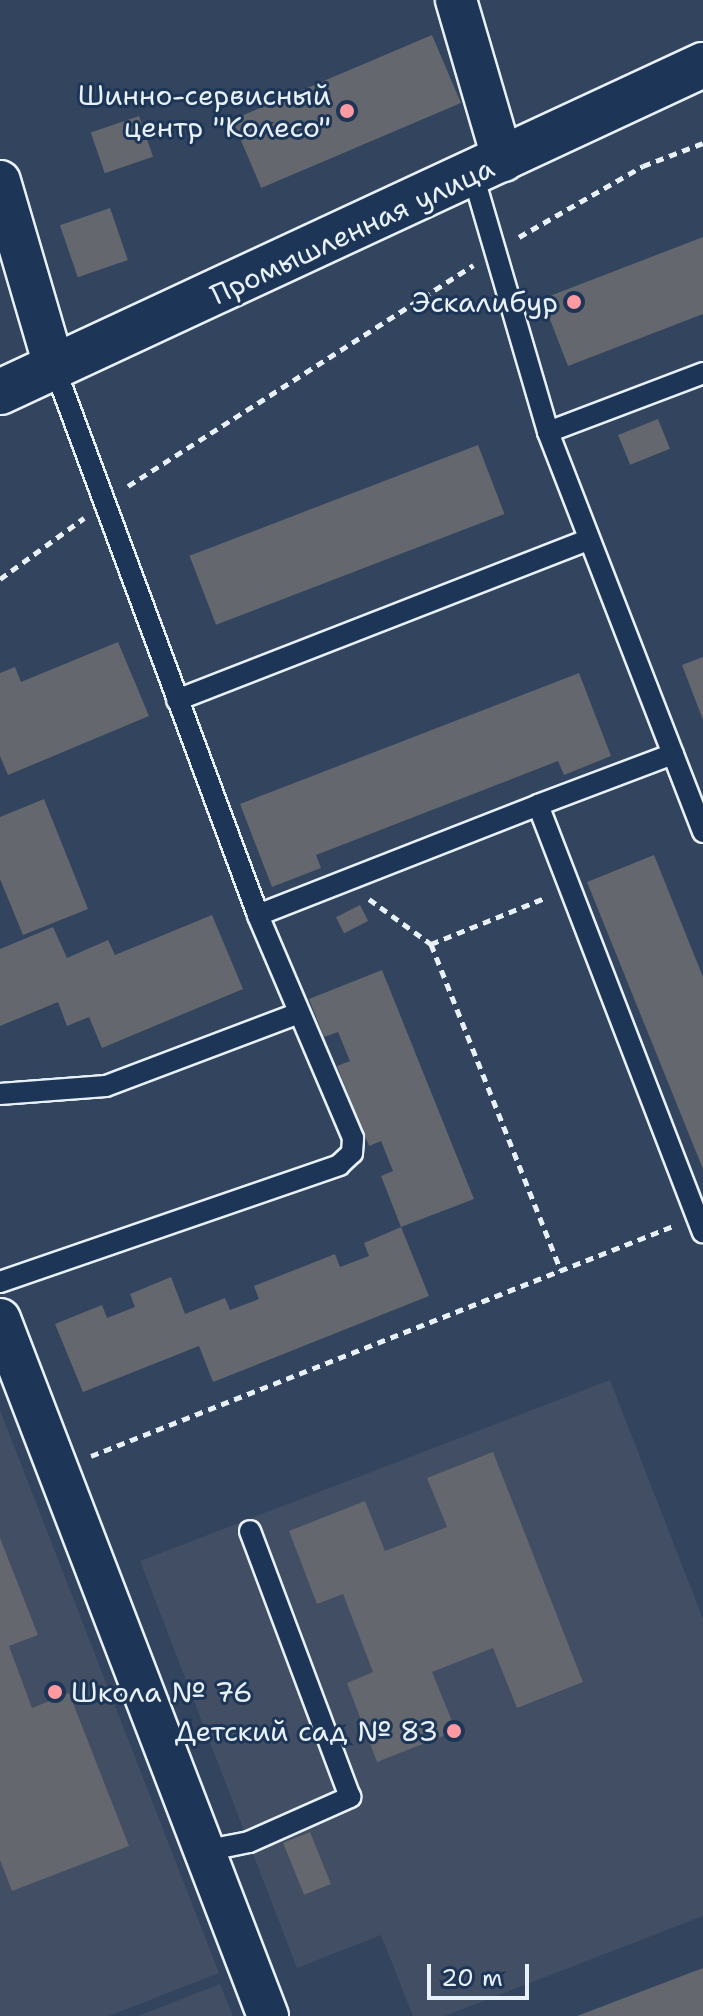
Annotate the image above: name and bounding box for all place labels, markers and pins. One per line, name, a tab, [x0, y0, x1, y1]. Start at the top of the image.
place label: Шинно-сервисный центр "Колесо"	[78, 78, 331, 144]
marker: Шинно-сервисный центр "Колесо"	[338, 102, 356, 120]
place label: Эскалибур	[412, 285, 558, 319]
marker: Эскалибур	[565, 293, 583, 311]
place label: Школа № 76	[71, 1675, 253, 1709]
marker: Школа № 76	[46, 1683, 64, 1701]
place label: Детский сад № 83	[175, 1714, 438, 1748]
marker: Детский сад № 83	[445, 1722, 463, 1740]

